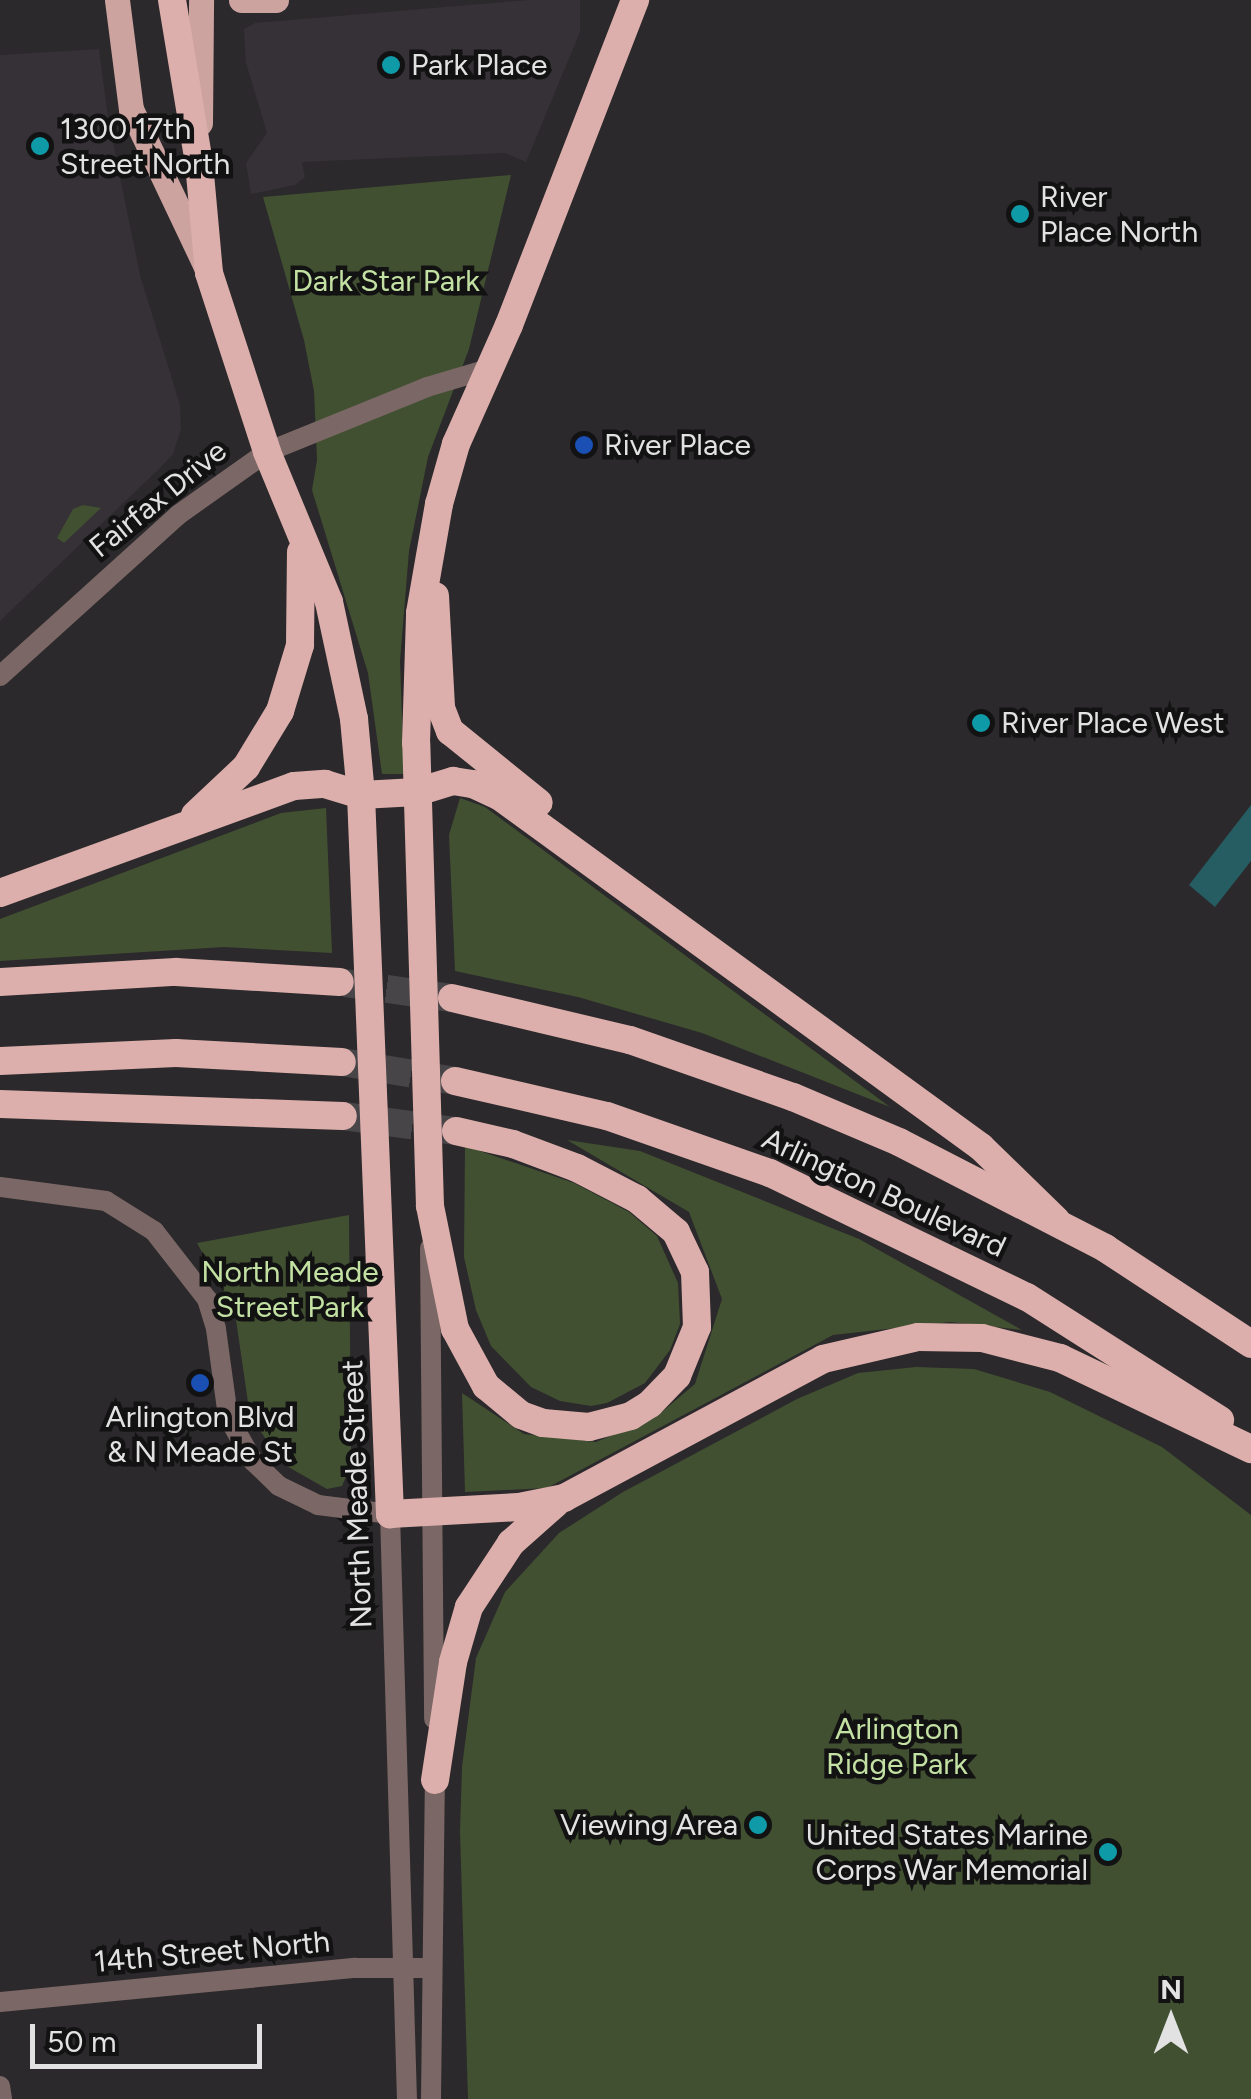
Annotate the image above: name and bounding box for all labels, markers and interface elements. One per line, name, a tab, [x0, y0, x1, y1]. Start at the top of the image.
place label: Park Place	[411, 47, 547, 83]
marker: Park Place	[380, 54, 402, 76]
place label: 1300 17th Street North	[60, 111, 230, 182]
marker: 1300 17th Street North	[29, 135, 51, 157]
place label: River Place North	[1040, 179, 1198, 250]
marker: River Place North	[1009, 203, 1031, 225]
park label: Dark Star Park	[292, 263, 480, 299]
place label: River Place	[604, 427, 751, 463]
street label: Fairfax Drive	[82, 433, 234, 565]
marker: River Place	[573, 434, 595, 456]
place label: River Place West	[1001, 705, 1224, 741]
marker: River Place West	[970, 712, 992, 734]
street label: Arlington Boulevard	[757, 1121, 1011, 1265]
park label: North Meade Street Park	[201, 1254, 379, 1324]
street label: North Meade Street	[334, 1359, 380, 1629]
marker: Arlington Blvd & N Meade St	[189, 1372, 211, 1394]
place label: Arlington Blvd & N Meade St	[106, 1399, 294, 1470]
park label: Arlington Ridge Park	[826, 1711, 968, 1782]
place label: Viewing Area	[560, 1807, 738, 1843]
marker: Viewing Area	[747, 1814, 769, 1836]
place label: United States Marine Corps War Memorial	[806, 1817, 1088, 1888]
marker: United States Marine Corps War Memorial	[1097, 1841, 1119, 1863]
street label: 14th Street North	[93, 1924, 331, 1980]
north arrow	[1121, 1969, 1221, 2069]
text: N	[1160, 1972, 1182, 2006]
scale bar	[35, 2004, 268, 2066]
text: 50 m	[47, 2023, 116, 2060]

